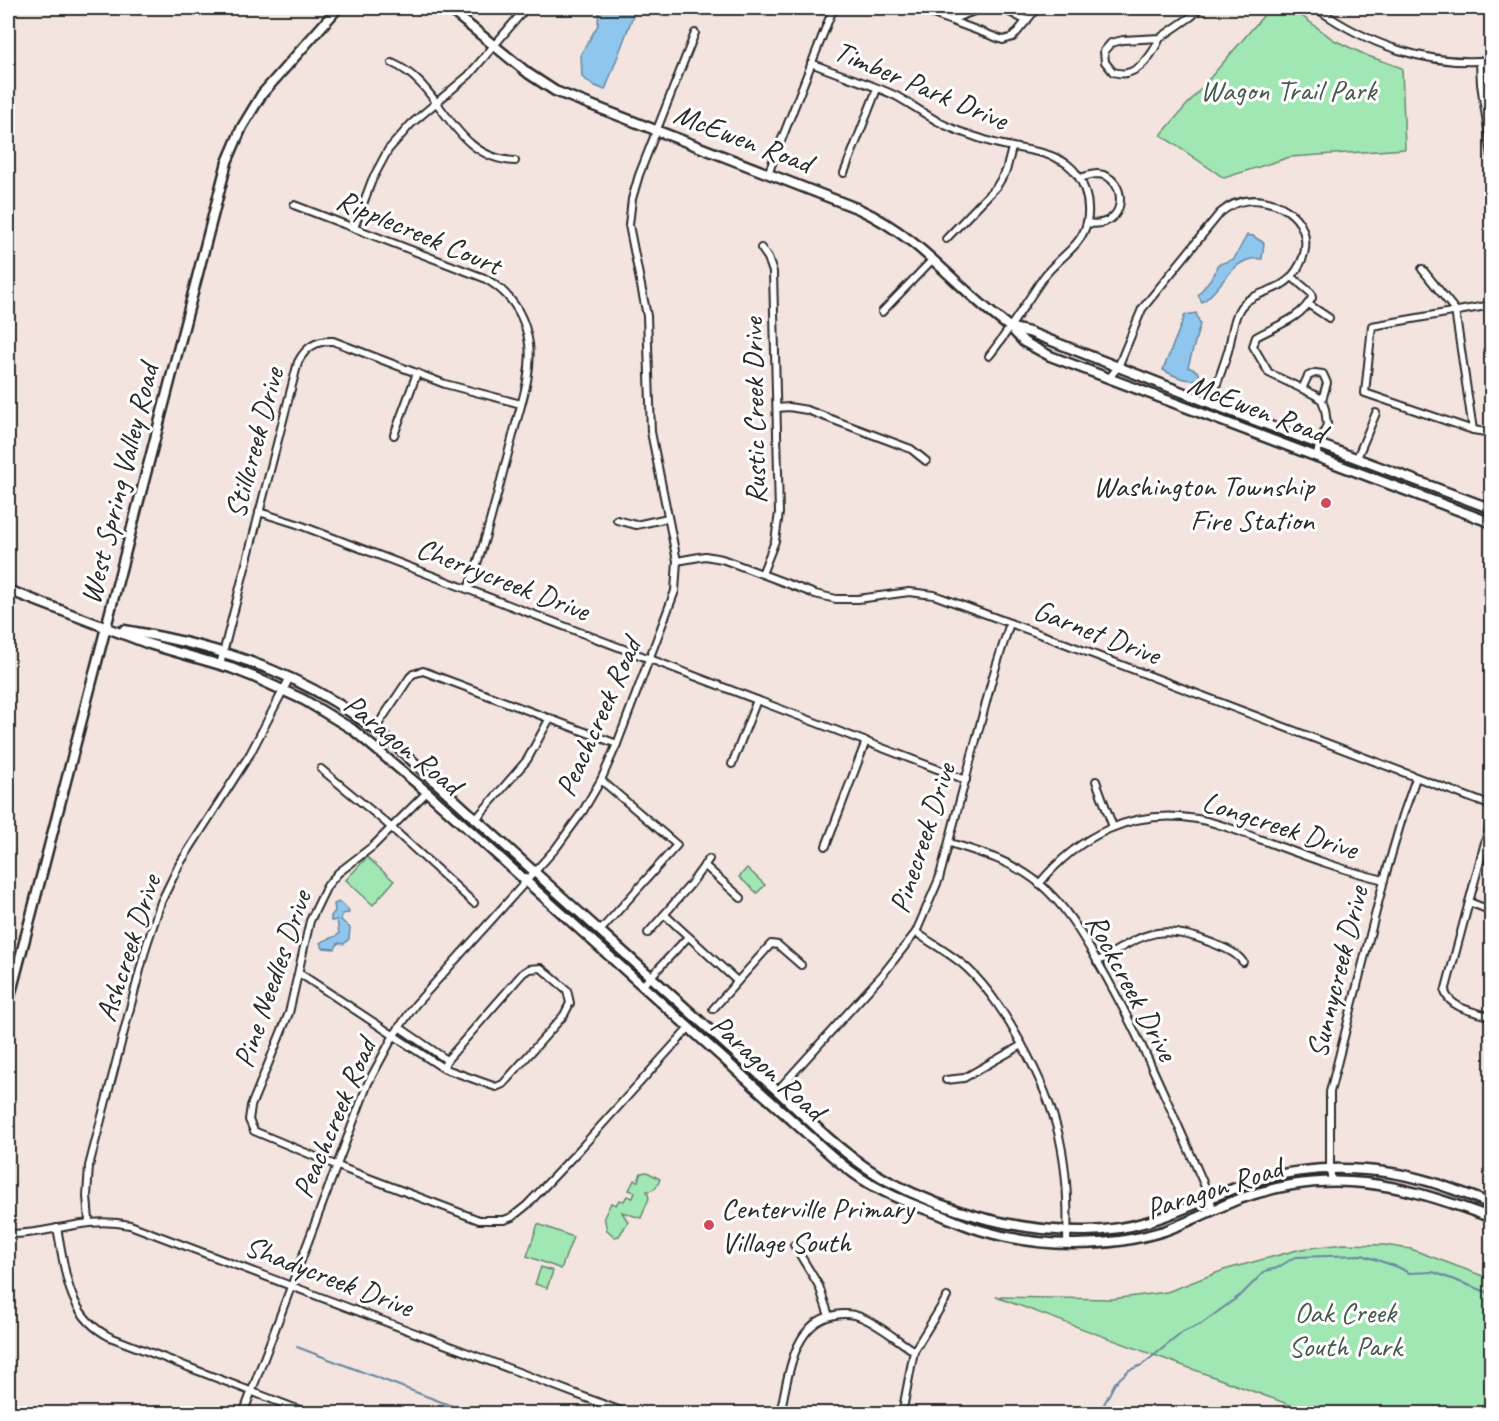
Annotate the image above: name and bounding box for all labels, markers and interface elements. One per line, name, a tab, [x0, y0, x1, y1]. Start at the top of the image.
street label: Timber Park Drive	[829, 31, 1016, 139]
park label: Wagon Trail Park	[1200, 71, 1378, 109]
street label: McEwen Road	[669, 94, 821, 183]
street label: Ripplecreek Court	[331, 180, 510, 285]
street label: Rustic Creek Drive	[733, 315, 775, 505]
street label: West Spring Valley Road	[71, 356, 168, 608]
street label: Stillcreek Drive	[216, 362, 293, 522]
street label: McEwen Road	[1183, 364, 1335, 453]
place label: Washington Township Fire Station	[1093, 467, 1316, 539]
marker: Washington Township Fire Station	[1319, 496, 1333, 510]
street label: Cherrycreek Drive	[411, 529, 597, 630]
street label: Garnet Drive	[1028, 590, 1168, 674]
street label: Peachcreek Road	[546, 628, 652, 802]
street label: Paragon Road	[336, 685, 473, 806]
street label: Pinecreek Drive	[880, 756, 965, 918]
street label: Longcreek Drive	[1198, 782, 1365, 869]
street label: Ashcreek Drive	[86, 868, 170, 1026]
street label: Sunnycreek Drive	[1297, 880, 1377, 1062]
street label: Pine Needles Drive	[224, 884, 321, 1072]
street label: Rockcreek Drive	[1077, 907, 1188, 1069]
street label: Paragon Road	[703, 1006, 836, 1131]
street label: Peachcreek Road	[283, 1029, 386, 1203]
street label: Paragon Road	[1141, 1147, 1291, 1228]
place label: Centerville Primary Village South	[721, 1189, 916, 1261]
marker: Centerville Primary Village South	[702, 1218, 716, 1232]
street label: Shadycreek Drive	[239, 1226, 421, 1326]
park label: Oak Creek South Park	[1288, 1293, 1404, 1365]

